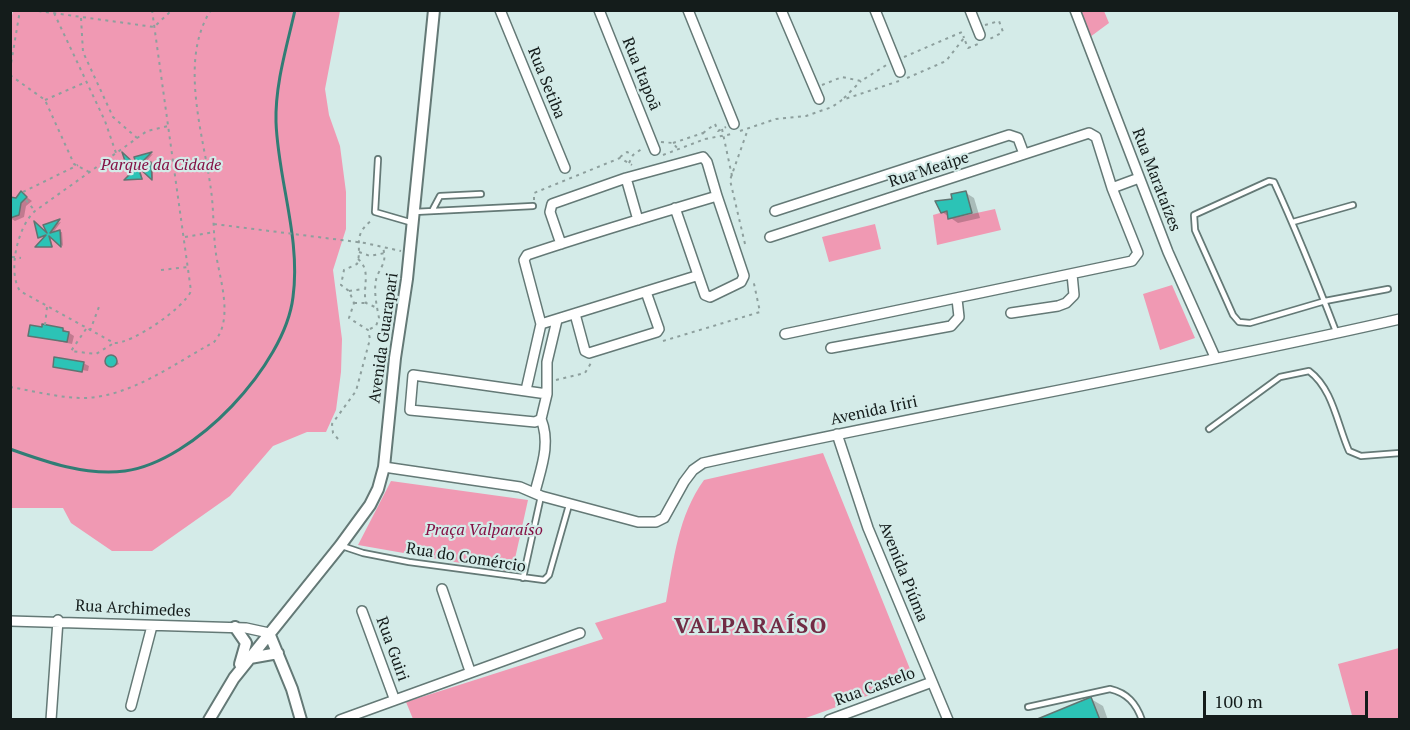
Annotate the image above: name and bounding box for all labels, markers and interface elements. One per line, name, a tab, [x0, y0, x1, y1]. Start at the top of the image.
street label: Rua Itapoã	[618, 35, 664, 113]
street label: Rua Setiba	[523, 44, 569, 122]
street label: Rua Marataízes	[1128, 126, 1184, 234]
street label: Rua Meaipe	[886, 148, 972, 192]
park label: Parque da Cidade	[101, 155, 221, 175]
street label: Avenida Guarapari	[365, 272, 403, 404]
street label: Avenida Iriri	[829, 392, 919, 430]
street label: Avenida Piúma	[874, 519, 932, 625]
park label: Praça Valparaíso	[425, 520, 543, 540]
street label: Rua do Comércio	[405, 539, 527, 577]
street label: Rua Archimedes	[75, 596, 191, 622]
street label: Rua Guiri	[371, 614, 413, 684]
district label: VALPARAÍSO	[674, 614, 828, 640]
street label: Rua Castelo	[832, 664, 918, 710]
scale bar	[1206, 679, 1371, 717]
text: 100 m	[1214, 689, 1263, 713]

